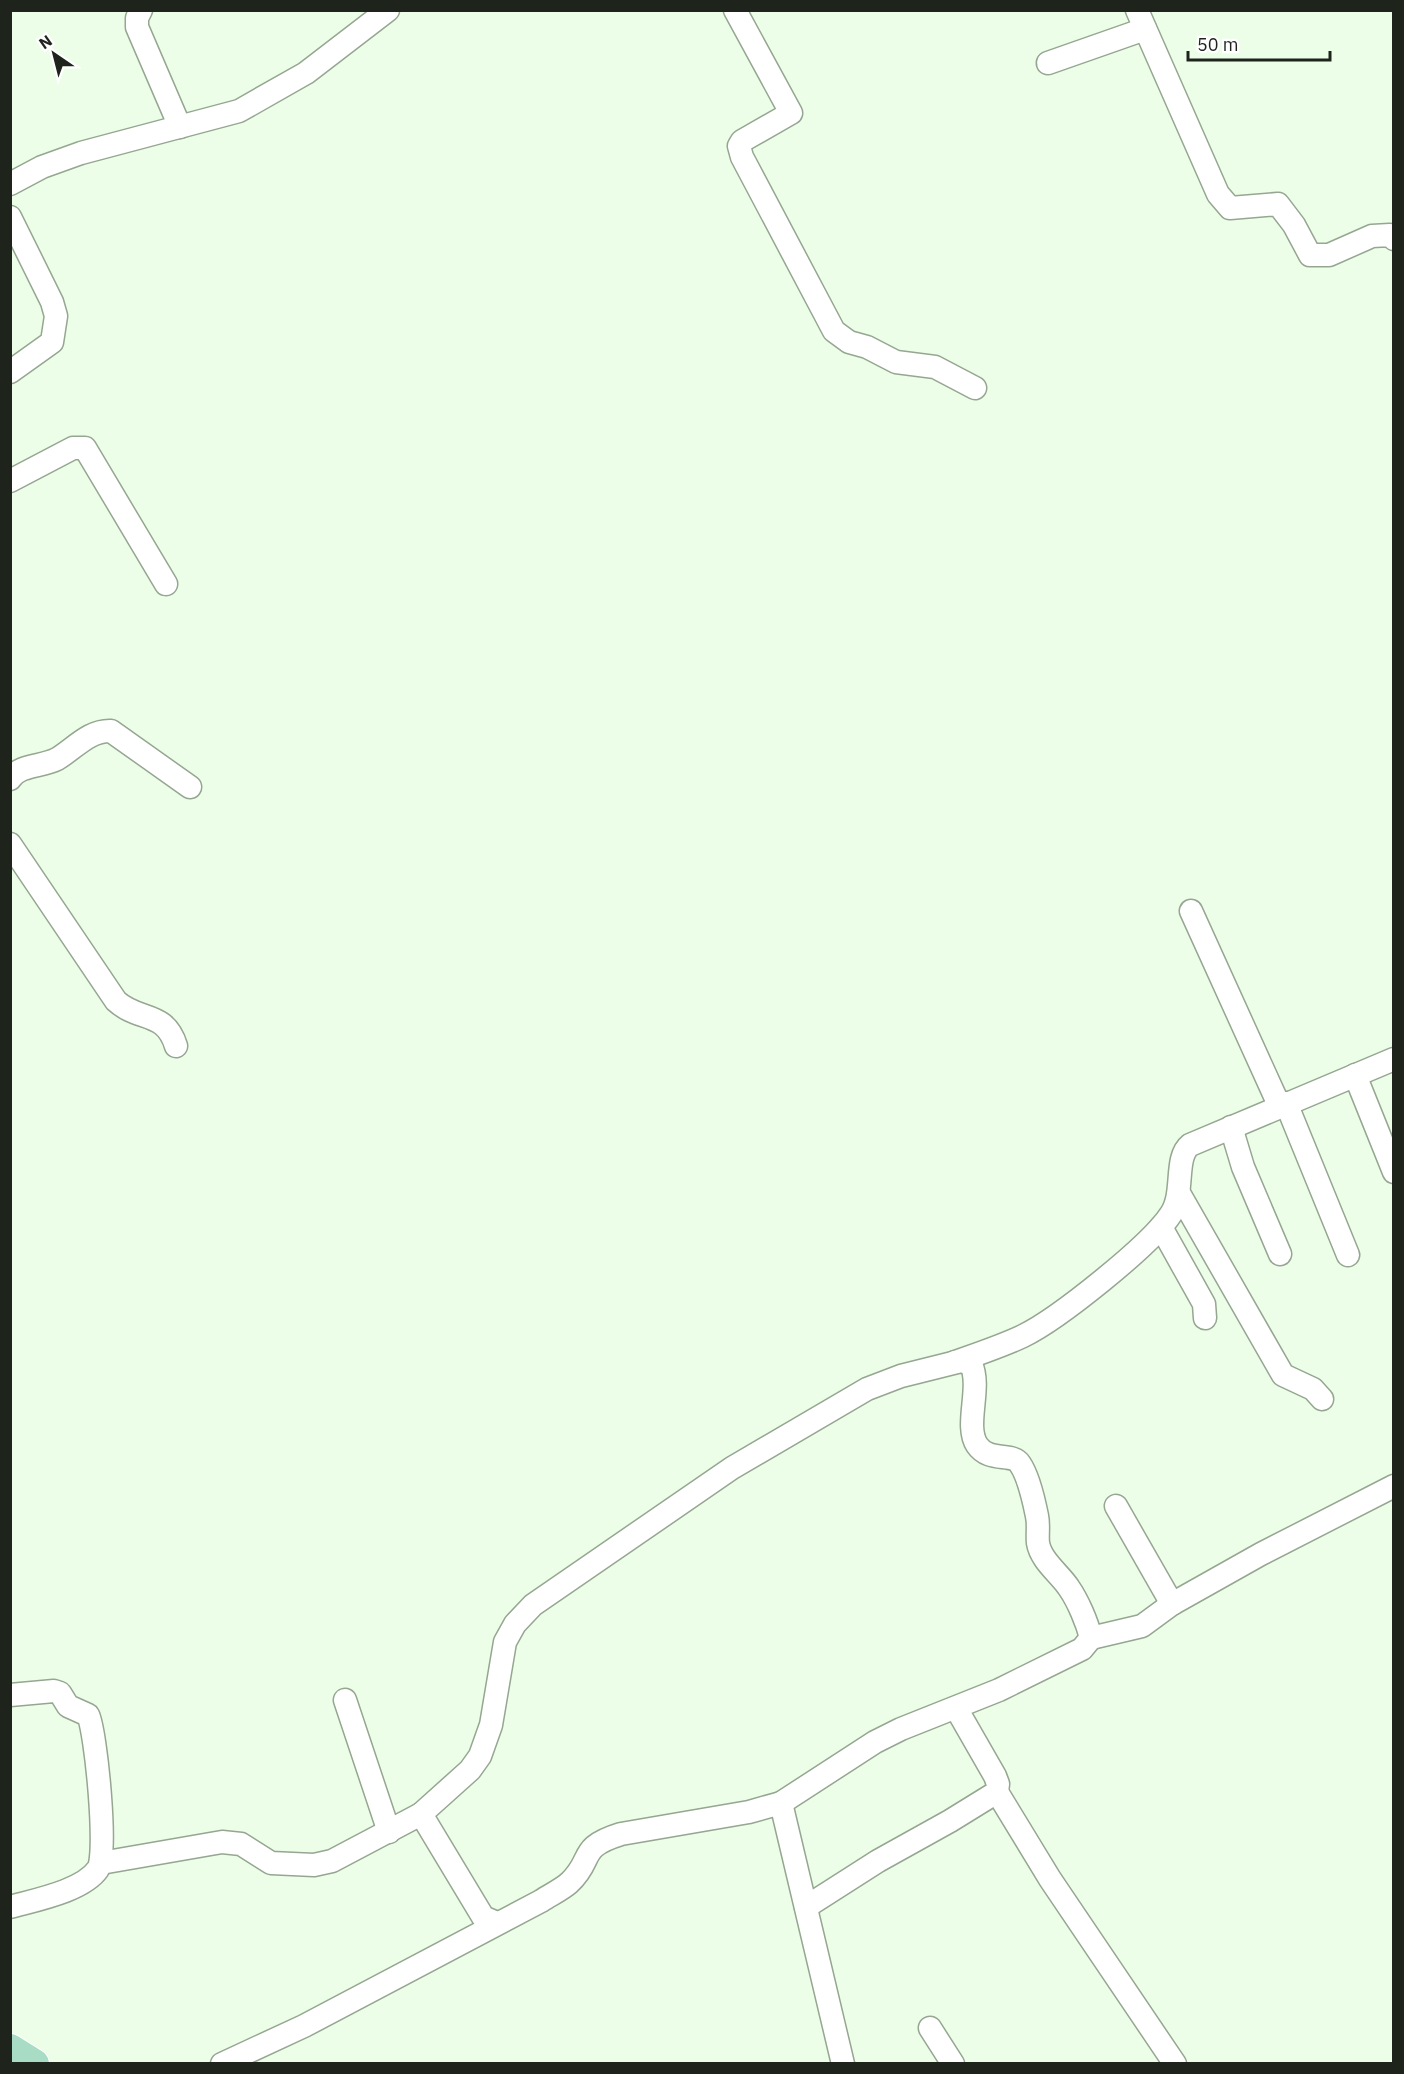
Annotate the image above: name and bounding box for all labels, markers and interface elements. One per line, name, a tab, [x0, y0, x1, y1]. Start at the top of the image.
north arrow	[24, 24, 84, 84]
scale bar	[1188, 24, 1330, 62]
text: N	[35, 30, 56, 53]
text: 50 m	[1197, 33, 1239, 56]

